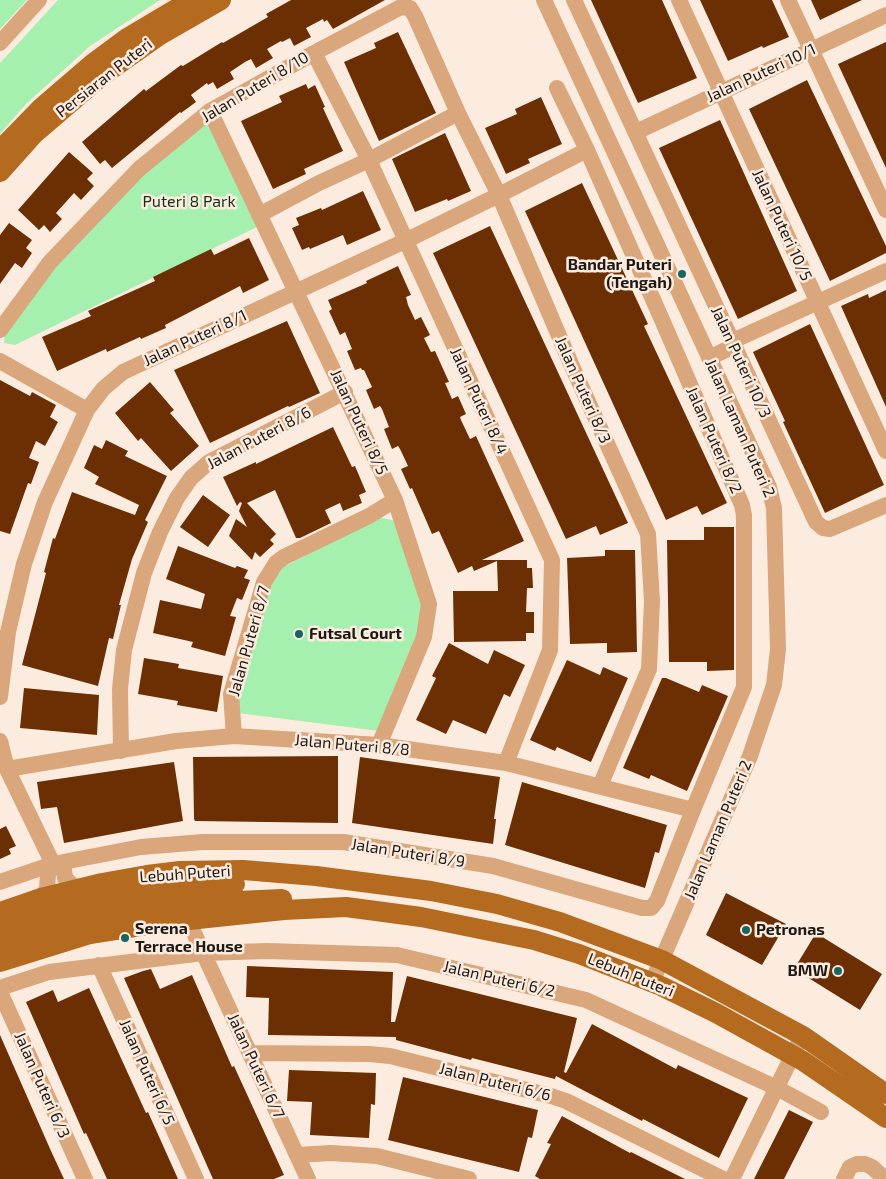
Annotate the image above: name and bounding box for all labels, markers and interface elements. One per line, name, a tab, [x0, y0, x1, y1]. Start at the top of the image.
street label: Persiaran Puteri	[52, 34, 156, 122]
street label: Jalan Puteri 10/1	[703, 39, 819, 107]
street label: Jalan Puteri 8/10	[198, 47, 312, 127]
street label: Jalan Puteri 10/5	[748, 166, 816, 284]
park label: Puteri 8 Park	[142, 192, 236, 212]
place label: Bandar Puteri (Tengah)	[568, 255, 672, 293]
marker: Bandar Puteri (Tengah)	[676, 268, 688, 280]
street label: Jalan Puteri 10/3	[707, 303, 775, 421]
street label: Jalan Puteri 8/1	[140, 306, 250, 370]
street label: Jalan Puteri 8/3	[551, 334, 615, 446]
street label: Jalan Puteri 8/4	[446, 345, 512, 457]
street label: Jalan Laman Puteri 2	[701, 356, 779, 500]
street label: Jalan Puteri 8/5	[326, 366, 392, 478]
street label: Jalan Puteri 8/2	[682, 384, 746, 496]
street label: Jalan Puteri 8/6	[204, 403, 314, 473]
street label: Jalan Puteri 8/7	[224, 584, 274, 698]
place label: Futsal Court	[309, 624, 402, 644]
marker: Futsal Court	[293, 628, 305, 640]
street label: Jalan Puteri 8/8	[294, 730, 410, 760]
street label: Jalan Laman Puteri 2	[680, 757, 756, 903]
street label: Jalan Puteri 8/9	[350, 835, 466, 871]
street label: Lebuh Puteri	[139, 861, 231, 887]
place label: Serena Terrace House	[135, 919, 243, 957]
place label: Petronas	[756, 920, 825, 940]
marker: Petronas	[740, 924, 752, 936]
marker: Serena Terrace House	[119, 932, 131, 944]
street label: Lebuh Puteri	[585, 949, 677, 1001]
street label: Jalan Puteri 6/2	[441, 957, 557, 1001]
place label: BMW	[788, 961, 828, 981]
marker: BMW	[832, 965, 844, 977]
street label: Jalan Puteri 6/7	[223, 1011, 289, 1121]
street label: Jalan Puteri 6/5	[115, 1016, 179, 1128]
street label: Jalan Puteri 6/3	[10, 1029, 74, 1141]
street label: Jalan Puteri 6/6	[437, 1059, 553, 1105]

